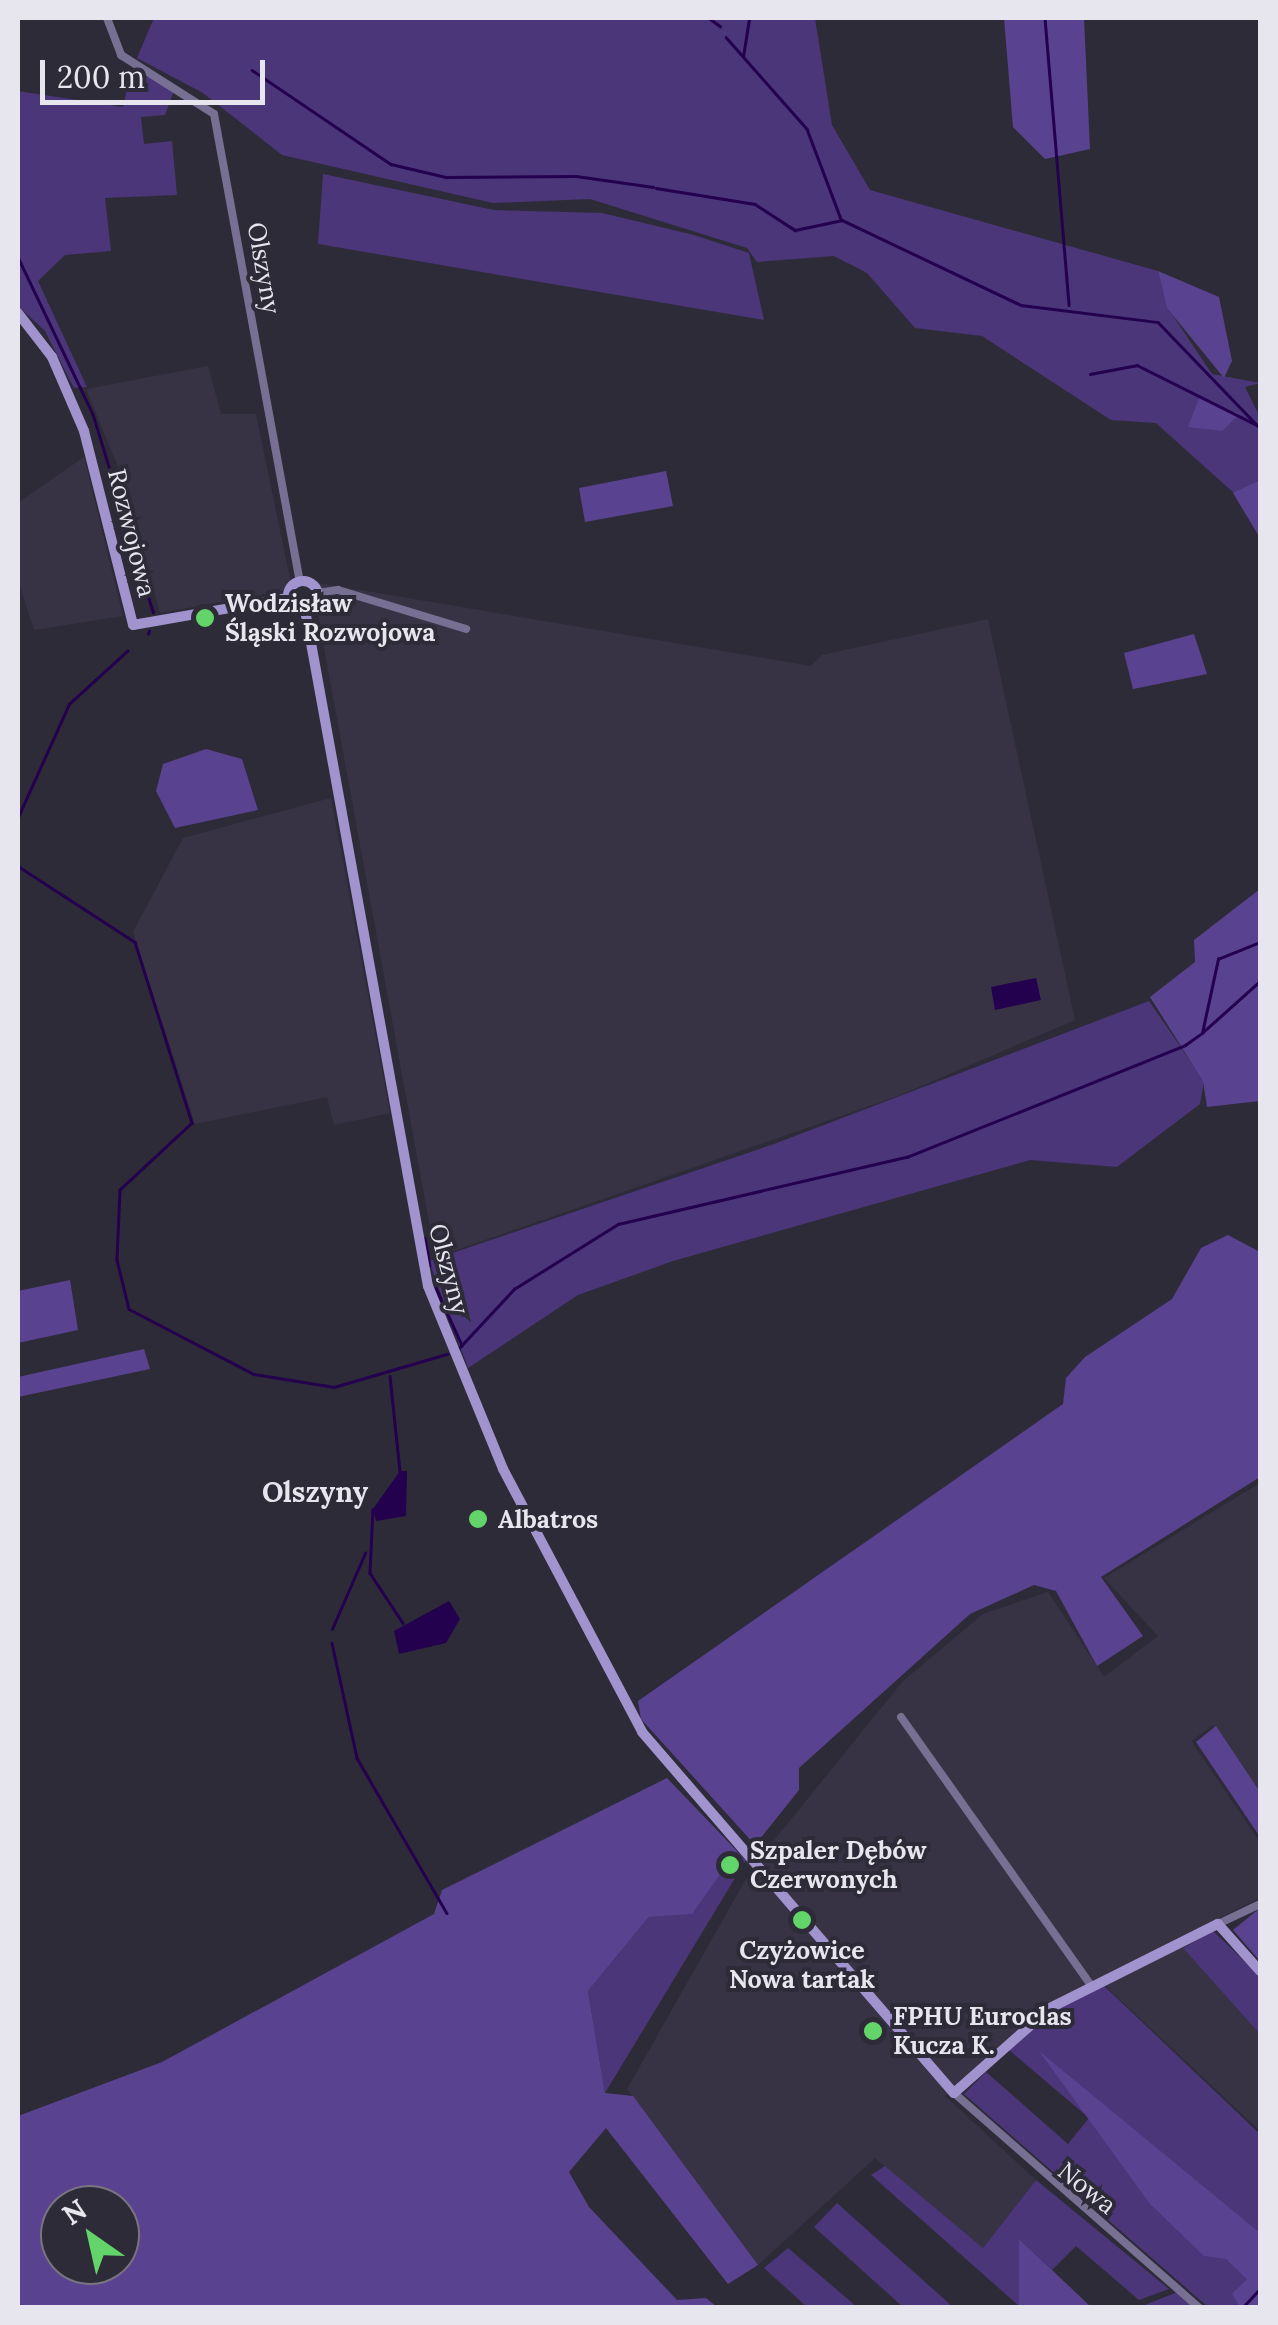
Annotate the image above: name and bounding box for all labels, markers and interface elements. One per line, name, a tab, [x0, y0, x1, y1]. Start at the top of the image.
scale bar	[45, 40, 270, 102]
text: 200 m	[57, 58, 145, 96]
street label: Olszyny	[241, 220, 287, 316]
street label: Rozwojowa	[102, 466, 162, 600]
place label: Wodzisław Śląski Rozwojowa	[225, 589, 435, 648]
marker: Wodzisław Śląski Rozwojowa	[194, 607, 216, 629]
street label: Olszyny	[423, 1220, 475, 1318]
district label: Olszyny	[262, 1475, 368, 1509]
place label: Albatros	[498, 1504, 598, 1534]
marker: Albatros	[467, 1508, 489, 1530]
place label: Szpaler Dębów Czerwonych	[750, 1836, 927, 1895]
marker: Szpaler Dębów Czerwonych	[719, 1854, 741, 1876]
marker: Czyżowice Nowa tartak	[791, 1909, 813, 1931]
place label: Czyżowice Nowa tartak	[729, 1936, 875, 1995]
place label: FPHU Euroclas Kucza K.	[893, 2002, 1072, 2061]
marker: FPHU Euroclas Kucza K.	[862, 2020, 884, 2042]
street label: Nowa	[1052, 2156, 1122, 2220]
north arrow	[40, 2185, 140, 2285]
text: N	[55, 2191, 93, 2233]

